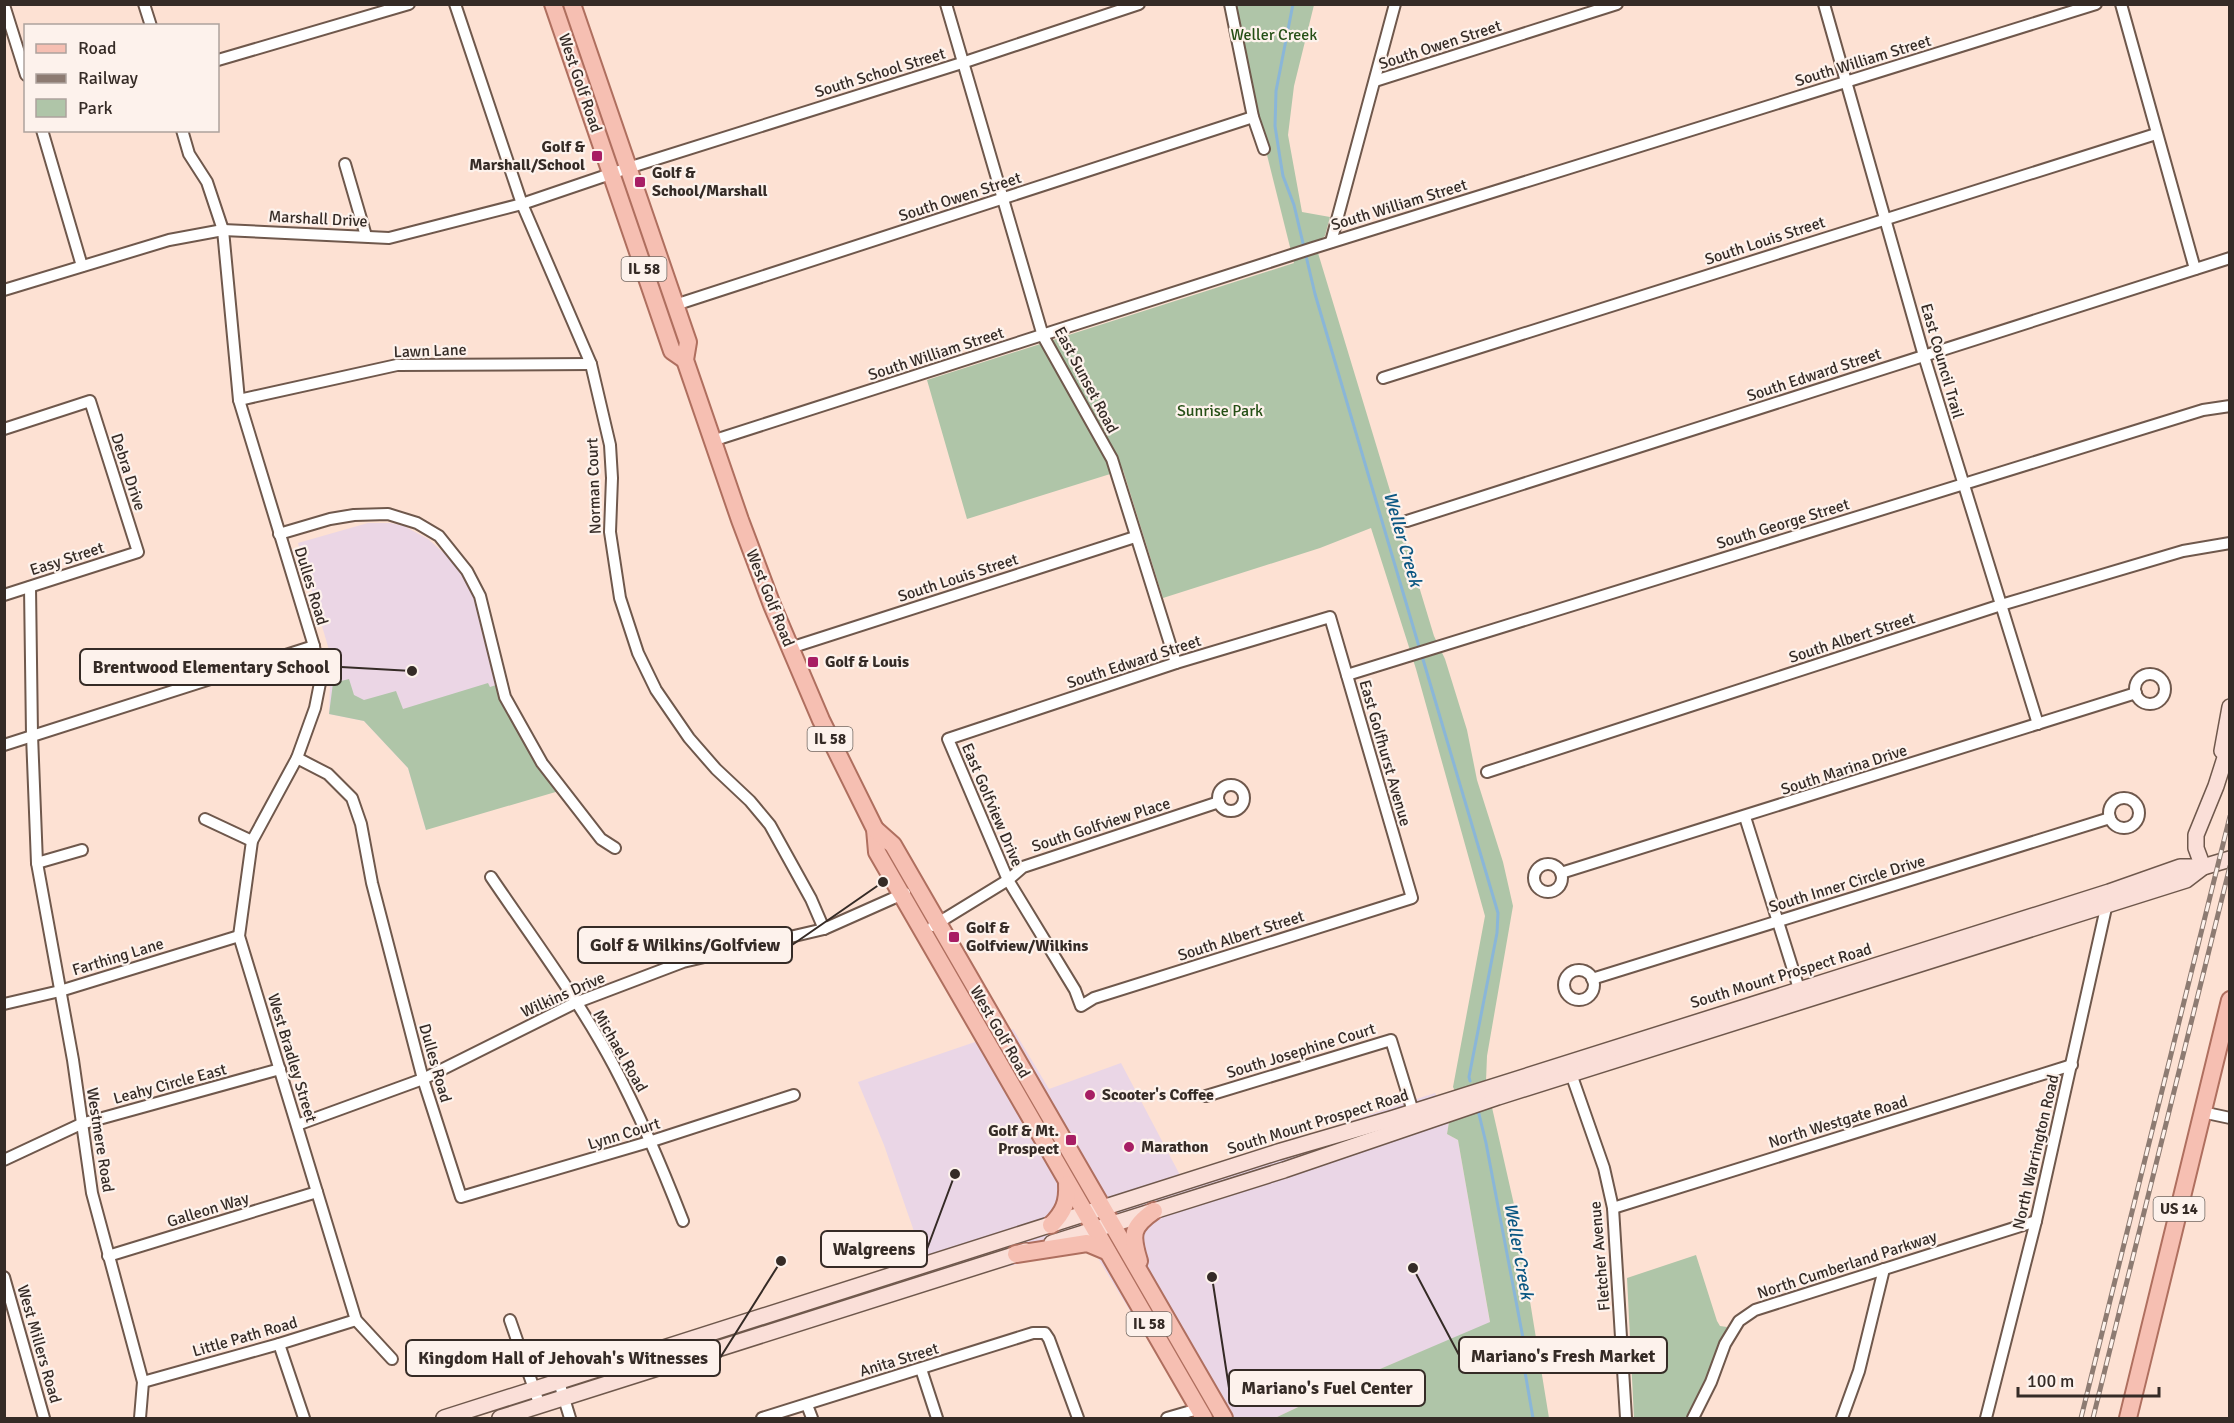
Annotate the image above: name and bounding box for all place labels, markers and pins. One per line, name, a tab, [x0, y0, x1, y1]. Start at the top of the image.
place label: Golf & Marshall/School	[469, 137, 585, 175]
marker: Golf & Marshall/School	[590, 149, 604, 163]
place label: Golf & School/Marshall	[652, 163, 768, 201]
marker: Golf & School/Marshall	[633, 175, 647, 189]
callout: Brentwood Elementary School	[80, 649, 341, 685]
place label: Golf & Louis	[825, 652, 909, 672]
marker: Golf & Louis	[806, 655, 820, 669]
place label: Golf & Golfview/Wilkins	[966, 918, 1088, 956]
callout: Golf & Wilkins/Golfview	[578, 927, 792, 963]
marker: Golf & Golfview/Wilkins	[947, 930, 961, 944]
place label: Scooter's Coffee	[1102, 1085, 1214, 1105]
marker: Scooter's Coffee	[1083, 1088, 1097, 1102]
place label: Golf & Mt. Prospect	[988, 1121, 1059, 1159]
marker: Golf & Mt. Prospect	[1064, 1133, 1078, 1147]
place label: Marathon	[1141, 1137, 1209, 1157]
marker: Marathon	[1122, 1140, 1136, 1154]
callout: Walgreens	[821, 1231, 927, 1267]
callout: Mariano's Fresh Market	[1459, 1337, 1667, 1373]
callout: Kingdom Hall of Jehovah's Witnesses	[406, 1340, 720, 1376]
callout: Mariano's Fuel Center	[1229, 1370, 1425, 1406]

